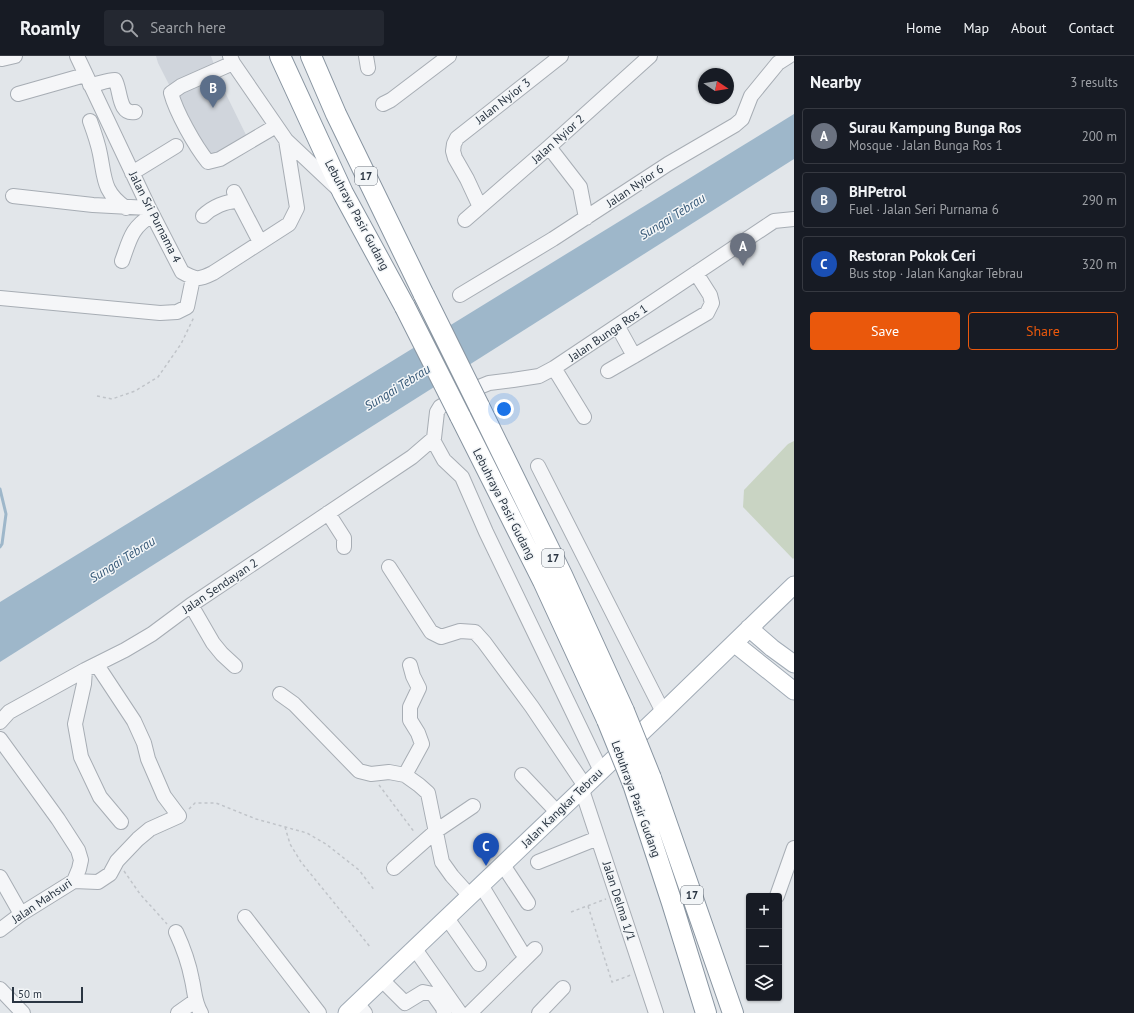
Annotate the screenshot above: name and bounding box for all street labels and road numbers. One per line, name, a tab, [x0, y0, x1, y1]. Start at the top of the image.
street label: Jalan Nyior 3	[471, 74, 533, 127]
street label: Jalan Nyior 2	[527, 111, 587, 167]
street label: Lebuhraya Pasir Gudang	[322, 157, 393, 273]
street label: Jalan Nyior 6	[602, 161, 666, 211]
road number: 17	[355, 167, 377, 185]
street label: Jalan Sri Purnama 4	[126, 168, 185, 265]
street label: Jalan Bunga Ros 1	[565, 301, 650, 365]
street label: Lebuhraya Pasir Gudang	[470, 446, 539, 562]
road number: 17	[542, 549, 564, 567]
street label: Jalan Sendayan 2	[178, 555, 260, 617]
street label: Lebuhraya Pasir Gudang	[608, 739, 665, 859]
street label: Jalan Kangkar Tebrau	[517, 765, 606, 851]
street label: Jalan Delma 1/1	[599, 858, 639, 942]
street label: Jalan Mahsuri	[8, 875, 75, 927]
road number: 17	[681, 886, 703, 904]

